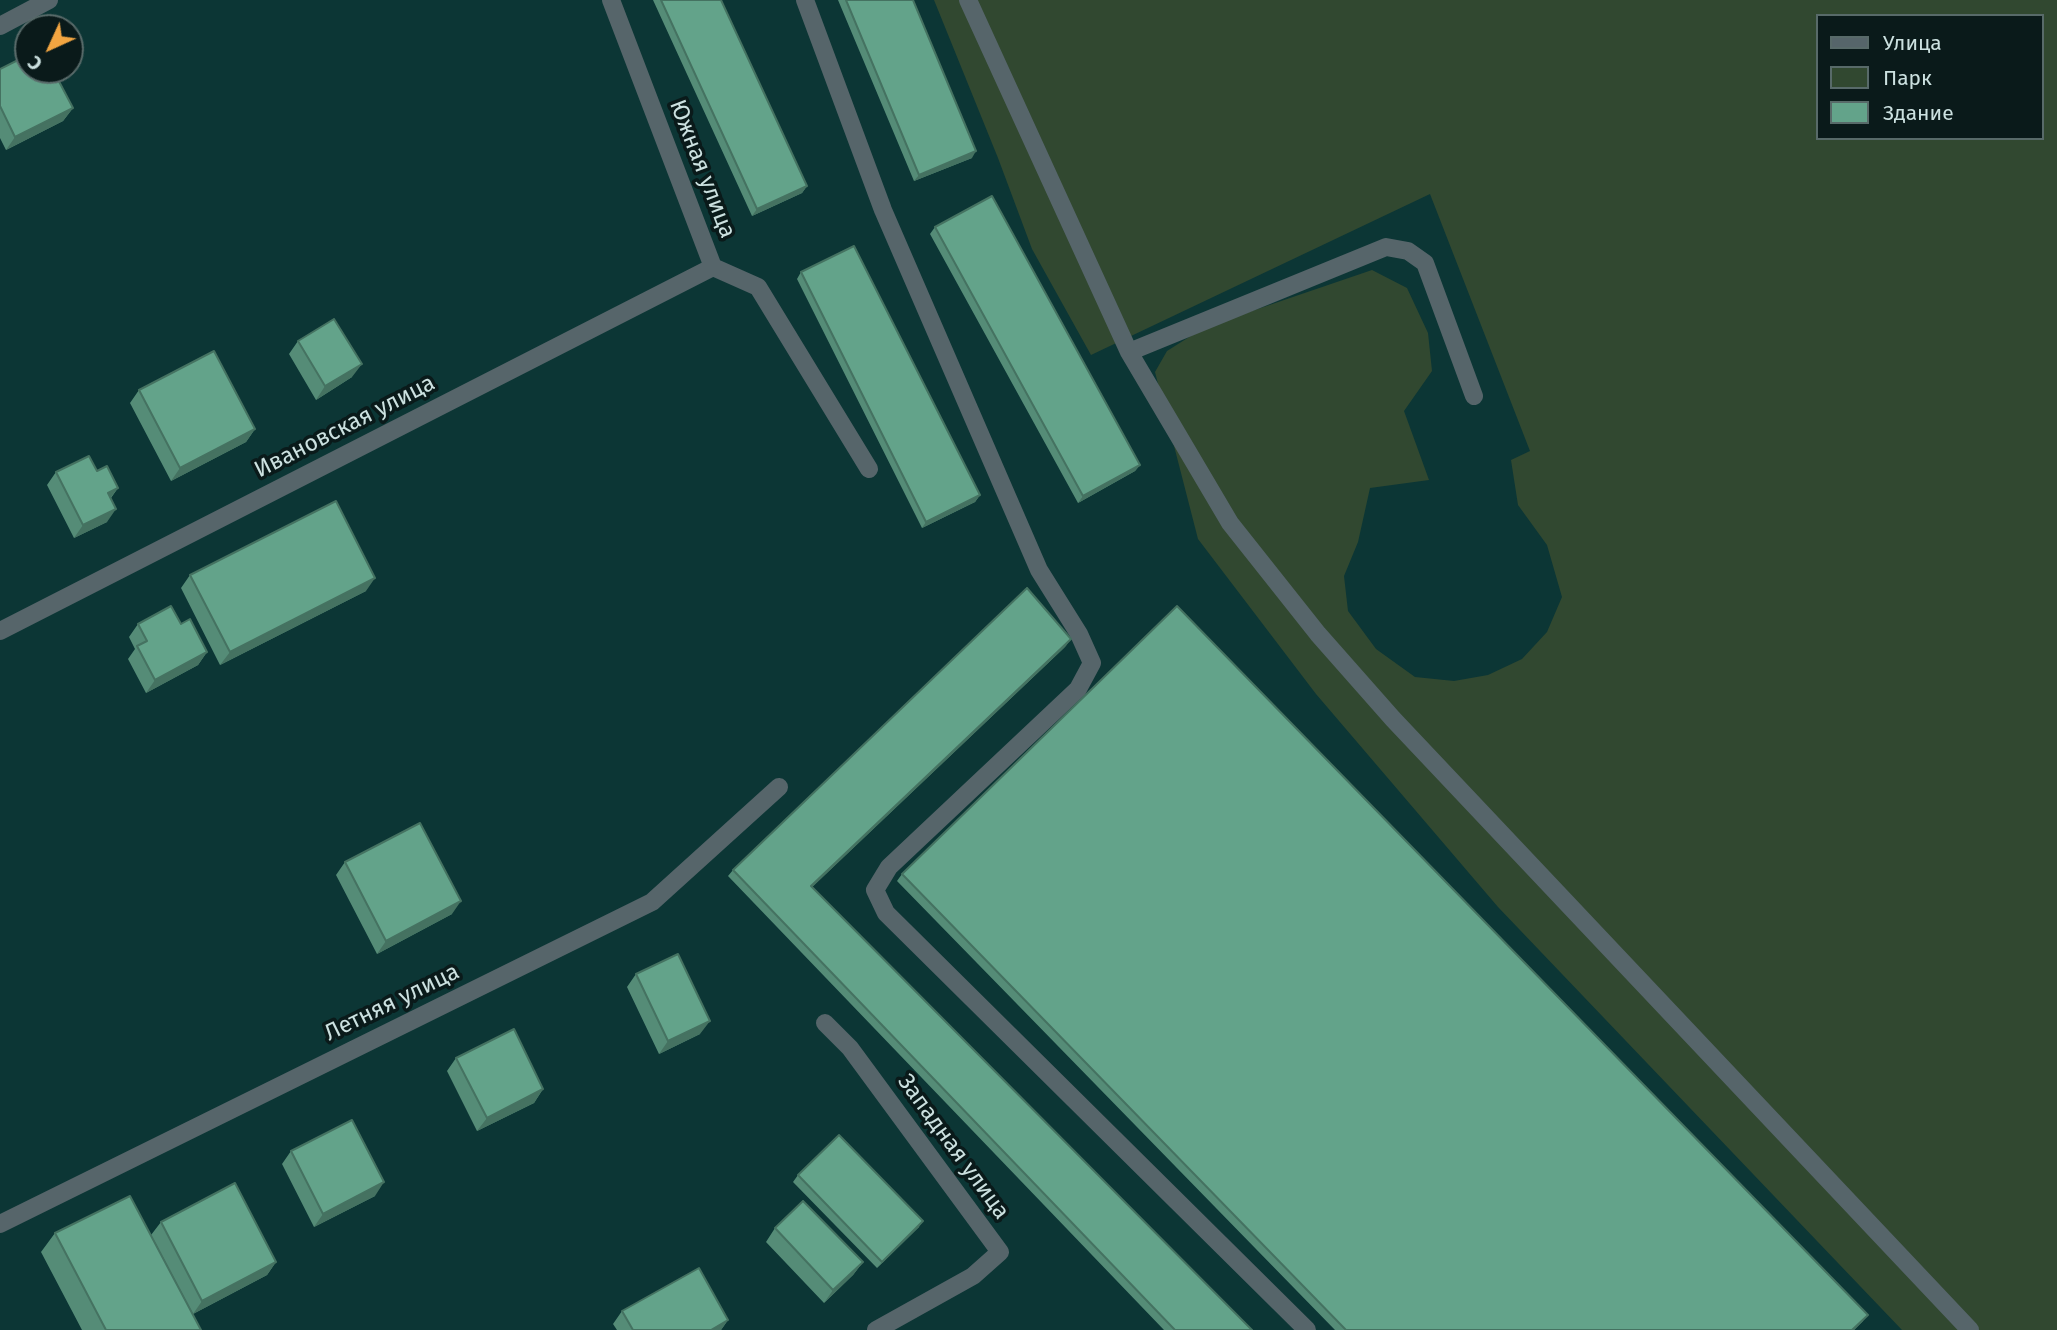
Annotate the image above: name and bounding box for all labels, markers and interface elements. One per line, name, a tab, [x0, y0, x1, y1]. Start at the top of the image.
north arrow	[14, 14, 84, 84]
legend	[1815, 14, 2043, 140]
text: Улица	[1883, 30, 1942, 56]
text: С	[23, 51, 47, 75]
text: Парк	[1883, 65, 1932, 91]
street label: Южная улица	[663, 96, 741, 242]
text: Здание	[1883, 100, 1954, 126]
street label: Ивановская улица	[250, 370, 440, 484]
street label: Летняя улица	[320, 958, 464, 1048]
street label: Западная улица	[891, 1069, 1015, 1225]

